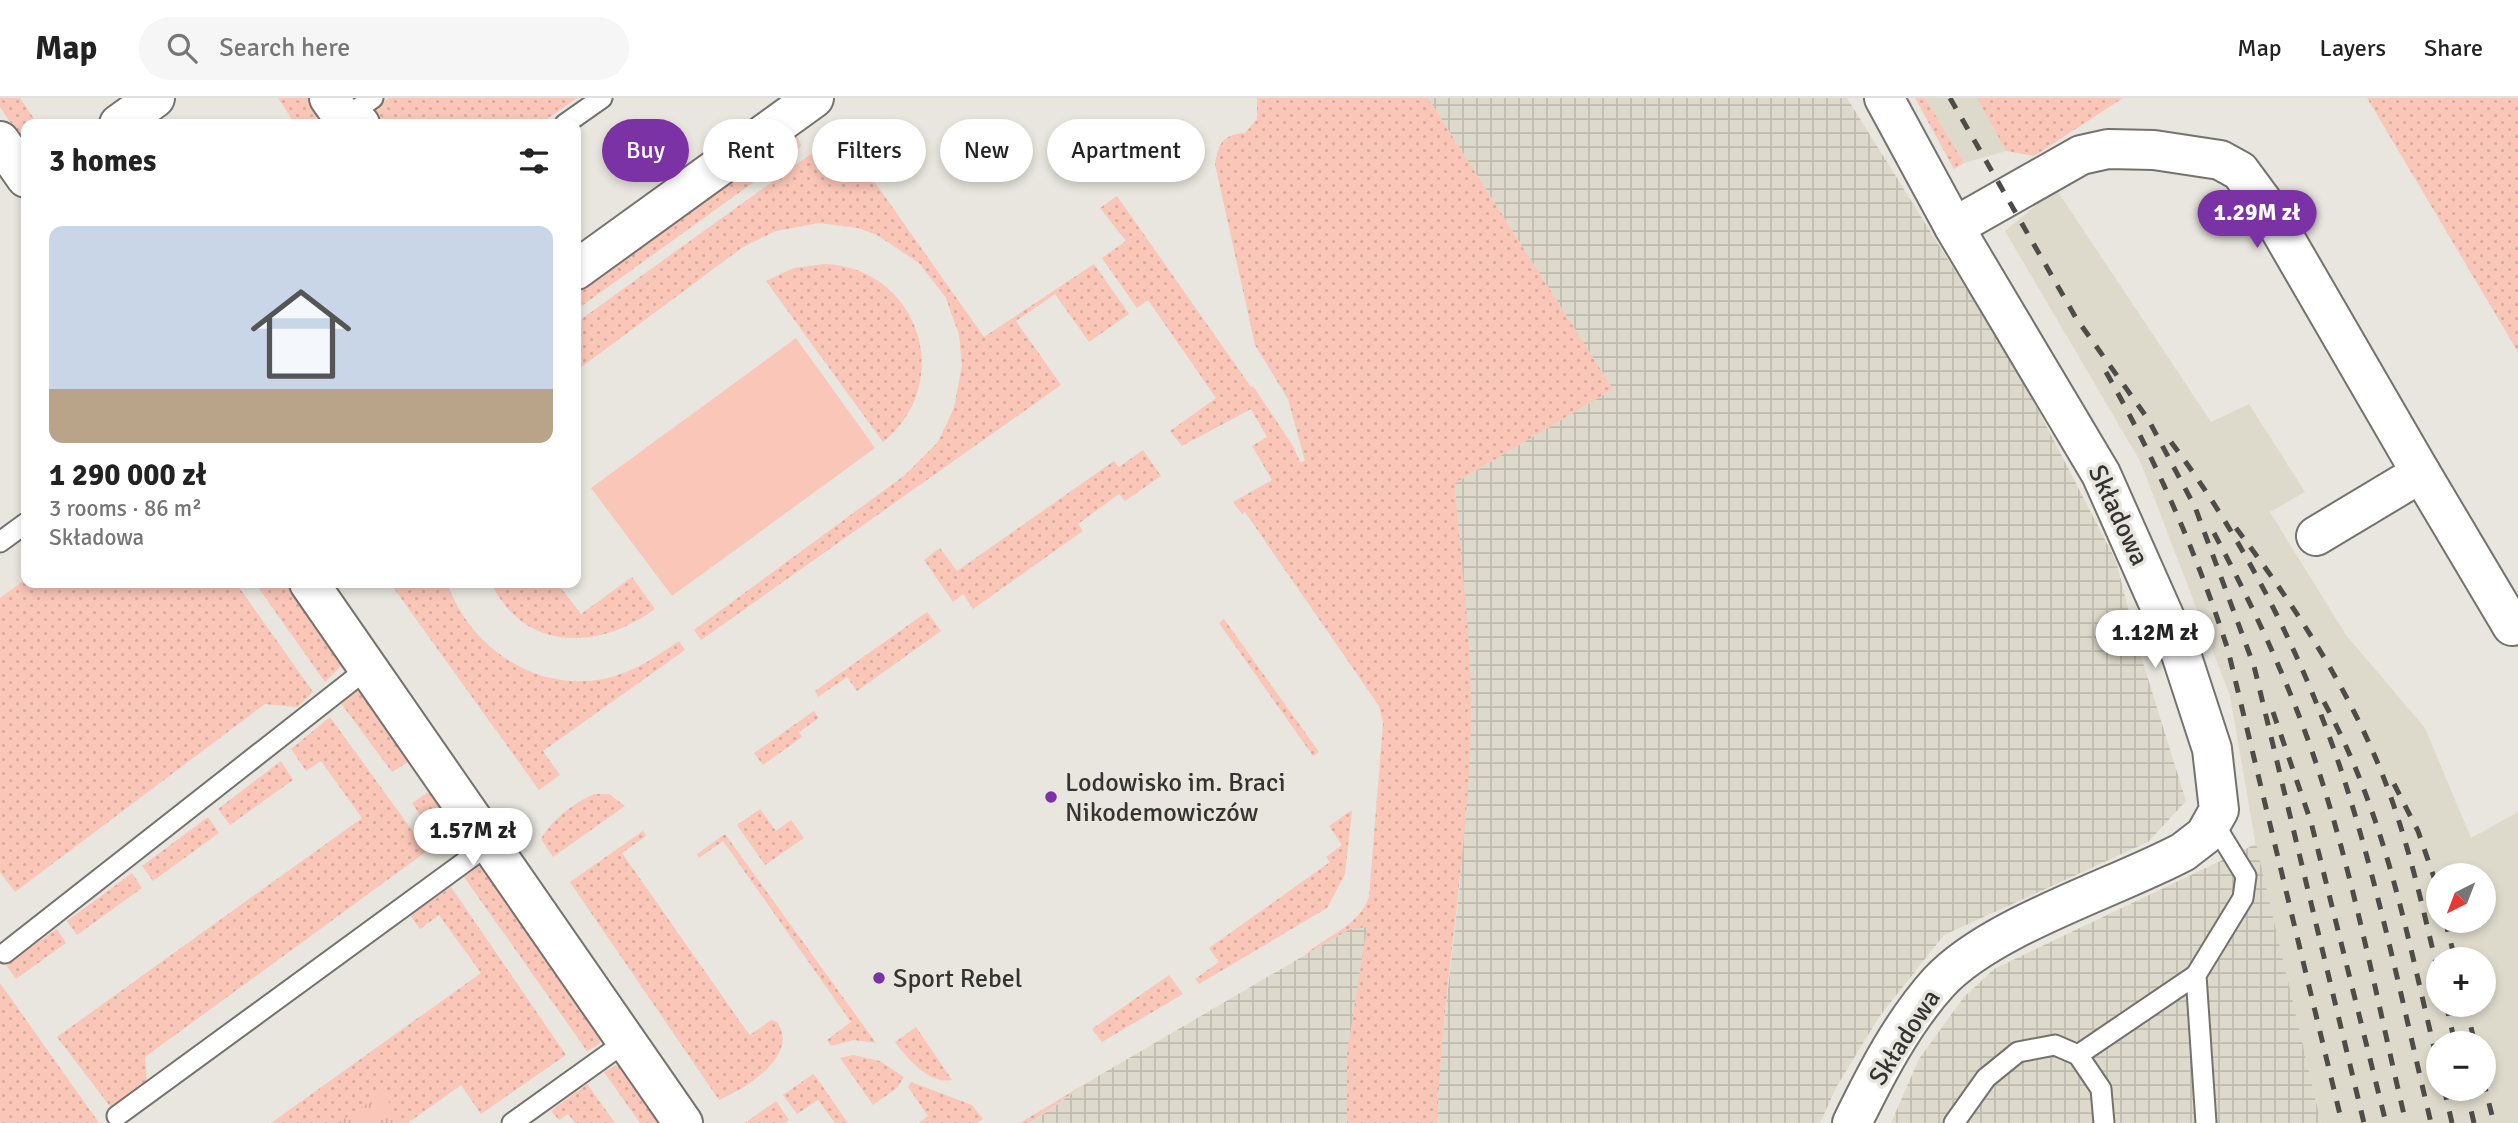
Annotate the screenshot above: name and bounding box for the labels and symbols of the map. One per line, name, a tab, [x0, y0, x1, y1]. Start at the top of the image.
pin: 1.29M zł	[2185, 190, 2329, 250]
street label: Składowa	[2081, 460, 2155, 571]
pin: 1.12M zł	[2083, 610, 2227, 670]
place label: Lodowisko im. Braci Nikodemowiczów	[1065, 767, 1285, 829]
marker: Lodowisko im. Braci Nikodemowiczów	[1043, 789, 1059, 805]
pin: 1.57M zł	[401, 808, 545, 868]
north arrow	[2426, 863, 2496, 933]
place label: Sport Rebel	[893, 963, 1022, 995]
marker: Sport Rebel	[871, 970, 887, 986]
street label: Składowa	[1862, 984, 1948, 1091]

